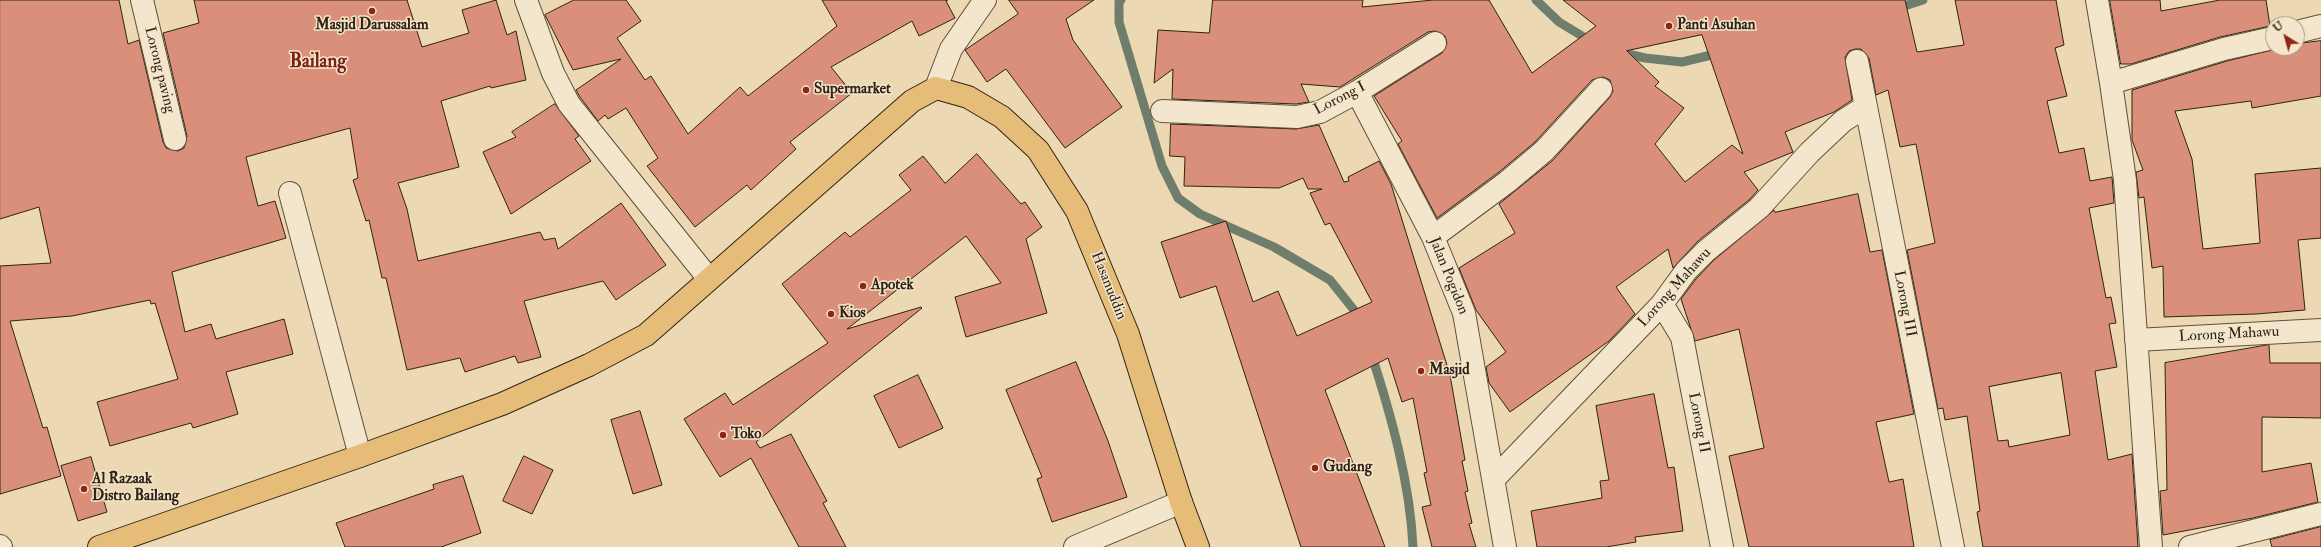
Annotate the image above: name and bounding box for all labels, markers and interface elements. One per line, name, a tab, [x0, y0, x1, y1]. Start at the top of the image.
marker: Masjid Darussalam	[367, 6, 377, 16]
north arrow	[2265, 16, 2305, 56]
place label: Masjid Darussalam	[315, 17, 429, 35]
place label: Panti Asuhan	[1677, 17, 1755, 35]
text: U	[2270, 19, 2286, 35]
marker: Panti Asuhan	[1664, 21, 1674, 31]
street label: Lorong paving	[140, 25, 178, 115]
district label: Bailang	[289, 52, 347, 74]
street label: Lorong I	[1311, 78, 1369, 120]
place label: Supermarket	[814, 81, 891, 99]
marker: Supermarket	[801, 85, 811, 95]
street label: Jalan Pogidon	[1424, 235, 1472, 317]
street label: Lorong Mahawu	[1635, 245, 1715, 331]
street label: Hasanuddin	[1086, 249, 1130, 323]
street label: Lorong III	[1889, 269, 1919, 339]
place label: Apotek	[871, 277, 914, 295]
marker: Apotek	[858, 281, 868, 291]
place label: Kios	[839, 305, 866, 323]
marker: Kios	[826, 309, 836, 319]
street label: Lorong Mahawu	[2178, 323, 2280, 347]
place label: Masjid	[1429, 362, 1470, 380]
marker: Masjid	[1416, 366, 1426, 376]
street label: Lorong II	[1683, 391, 1713, 455]
place label: Toko	[731, 426, 761, 444]
marker: Toko	[718, 430, 728, 440]
place label: Gudang	[1323, 459, 1372, 477]
marker: Gudang	[1310, 463, 1320, 473]
place label: Al Razaak Distro Bailang	[92, 471, 179, 506]
marker: Al Razaak Distro Bailang	[79, 484, 89, 494]

